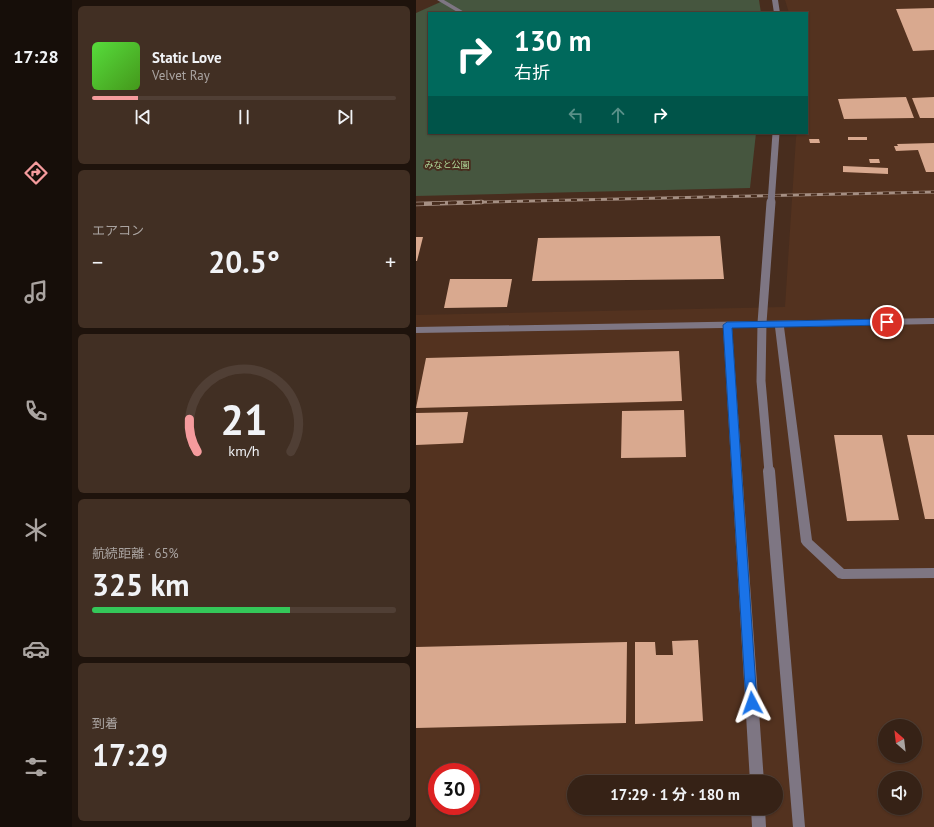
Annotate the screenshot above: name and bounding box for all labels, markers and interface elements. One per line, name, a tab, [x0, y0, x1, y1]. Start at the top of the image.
text: 130 m	[514, 22, 591, 59]
icon: right	[448, 28, 500, 80]
text: 17:28	[13, 45, 59, 68]
text: Static Love	[152, 48, 222, 67]
text: 右折	[514, 61, 550, 84]
text: Velvet Ray	[152, 67, 210, 84]
icon: left	[565, 104, 587, 126]
icon: ahead	[607, 104, 629, 126]
icon: right	[649, 104, 671, 126]
icon: previous	[132, 106, 154, 128]
icon: pause	[233, 106, 255, 128]
icon: next	[334, 106, 356, 128]
icon: directions	[22, 159, 50, 187]
park label: みなと公園	[424, 159, 470, 170]
text: エアコン	[92, 222, 144, 239]
text: 20.5°	[208, 242, 280, 281]
text: −	[92, 248, 103, 276]
text: +	[385, 248, 396, 276]
icon: music	[22, 278, 50, 306]
pin	[870, 305, 904, 339]
icon: arrive	[876, 311, 898, 333]
text: 21	[220, 392, 268, 445]
icon: phone	[22, 397, 50, 425]
text: km/h	[228, 440, 260, 459]
icon: climate	[22, 516, 50, 544]
text: 航続距離 · 65%	[92, 545, 179, 562]
text: 325 km	[92, 565, 190, 604]
icon: car	[22, 635, 50, 663]
position arrow	[731, 682, 773, 724]
text: 到着	[92, 715, 118, 732]
north arrow	[878, 719, 922, 763]
map controls	[878, 719, 922, 815]
text: 17:29	[92, 735, 168, 774]
icon: filters	[22, 753, 50, 781]
speed limit sign: 30	[428, 763, 480, 815]
button: sound	[878, 771, 922, 815]
text: 17:29 · 1 分 · 180 m	[610, 785, 740, 804]

